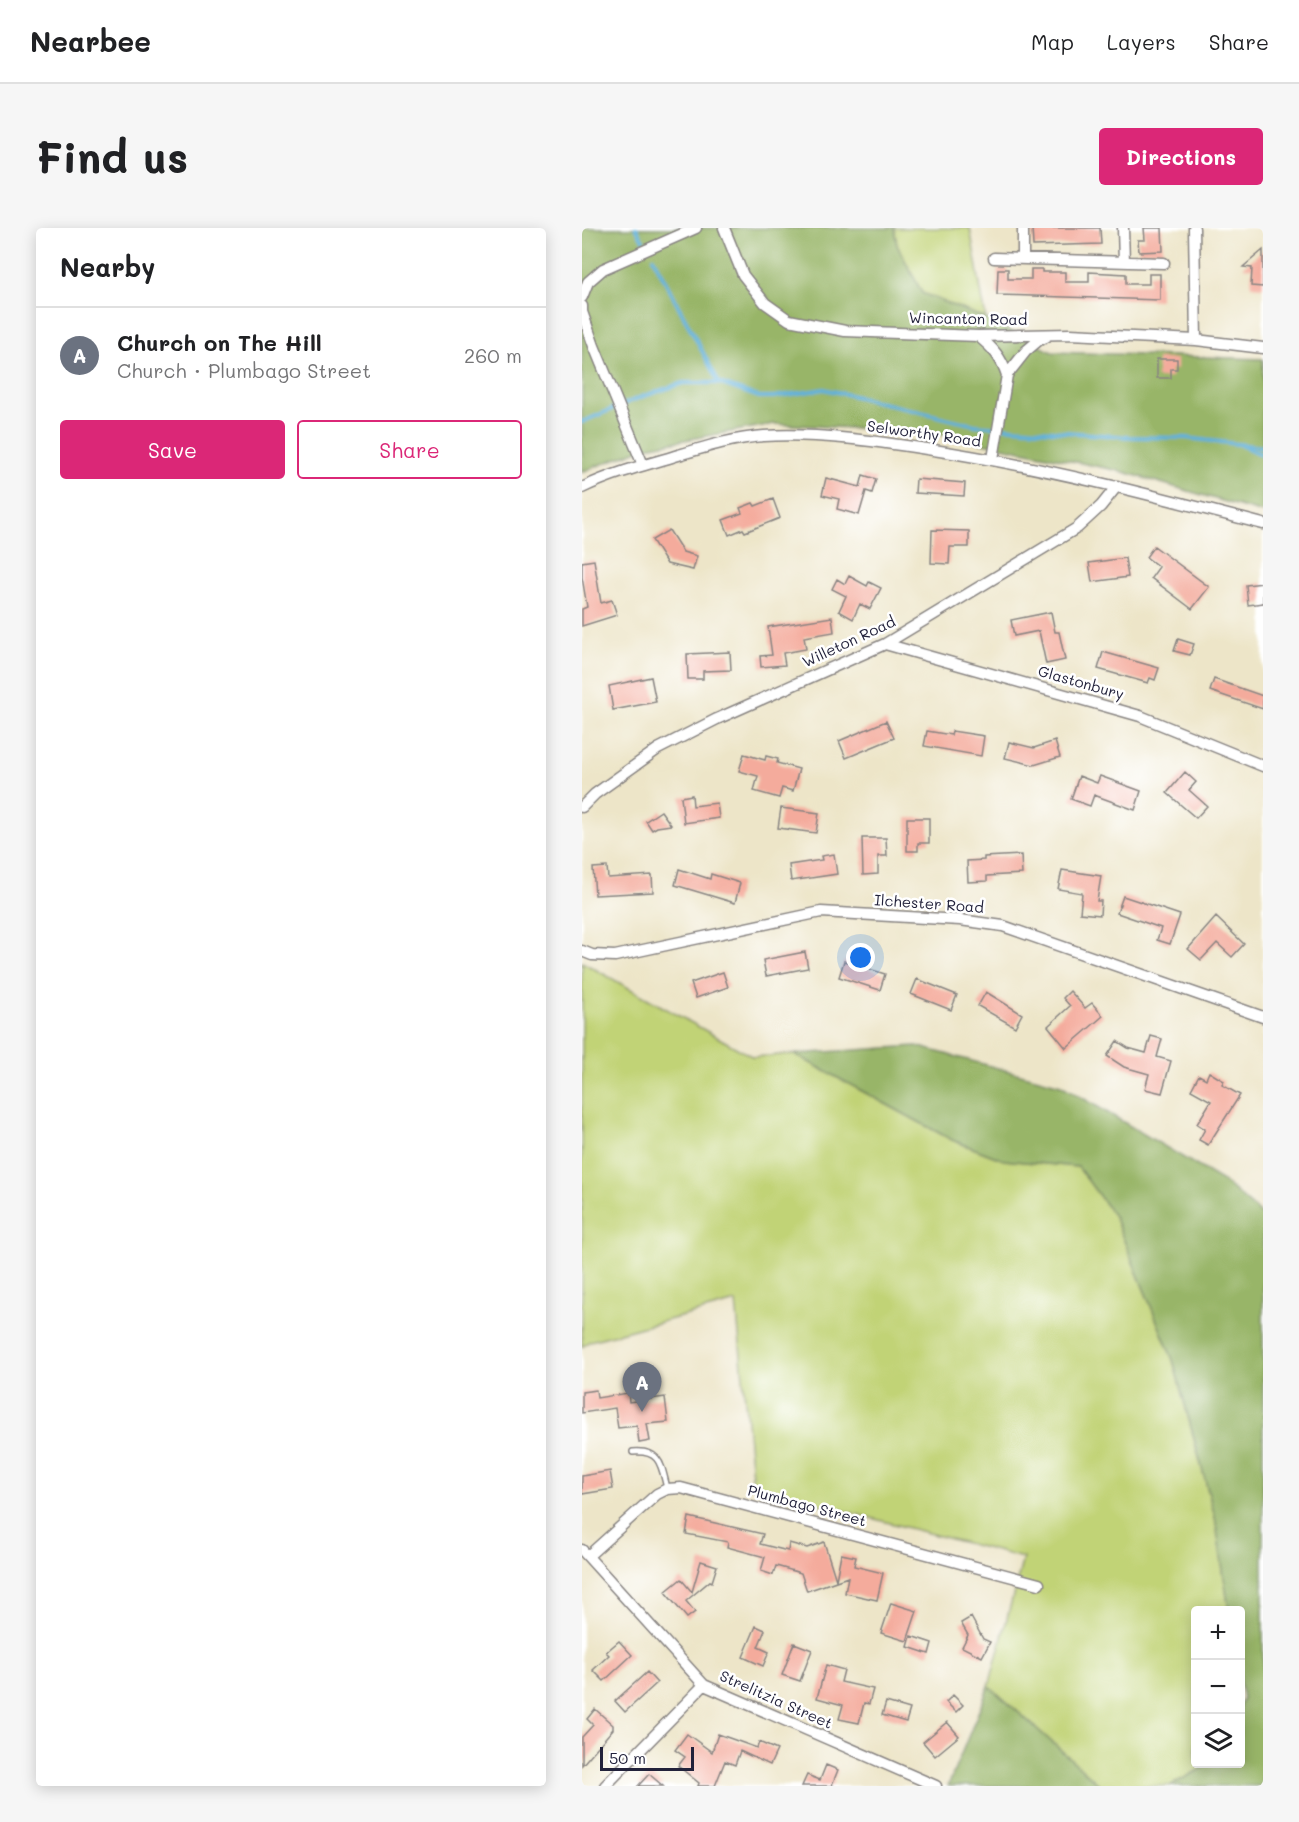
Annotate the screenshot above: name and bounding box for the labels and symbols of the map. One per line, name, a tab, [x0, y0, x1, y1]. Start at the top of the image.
street label: Wincanton Road	[909, 307, 1027, 329]
street label: Selworthy Road	[866, 415, 982, 451]
street label: Willeton Road	[799, 611, 898, 671]
street label: Glastonbury	[1036, 660, 1127, 704]
street label: Ilchester Road	[874, 889, 985, 917]
your location	[846, 943, 875, 972]
pin: A	[622, 1362, 662, 1412]
street label: Plumbago Street	[746, 1480, 869, 1530]
street label: Strelitzia Street	[717, 1665, 836, 1733]
scale bar	[600, 1744, 694, 1772]

